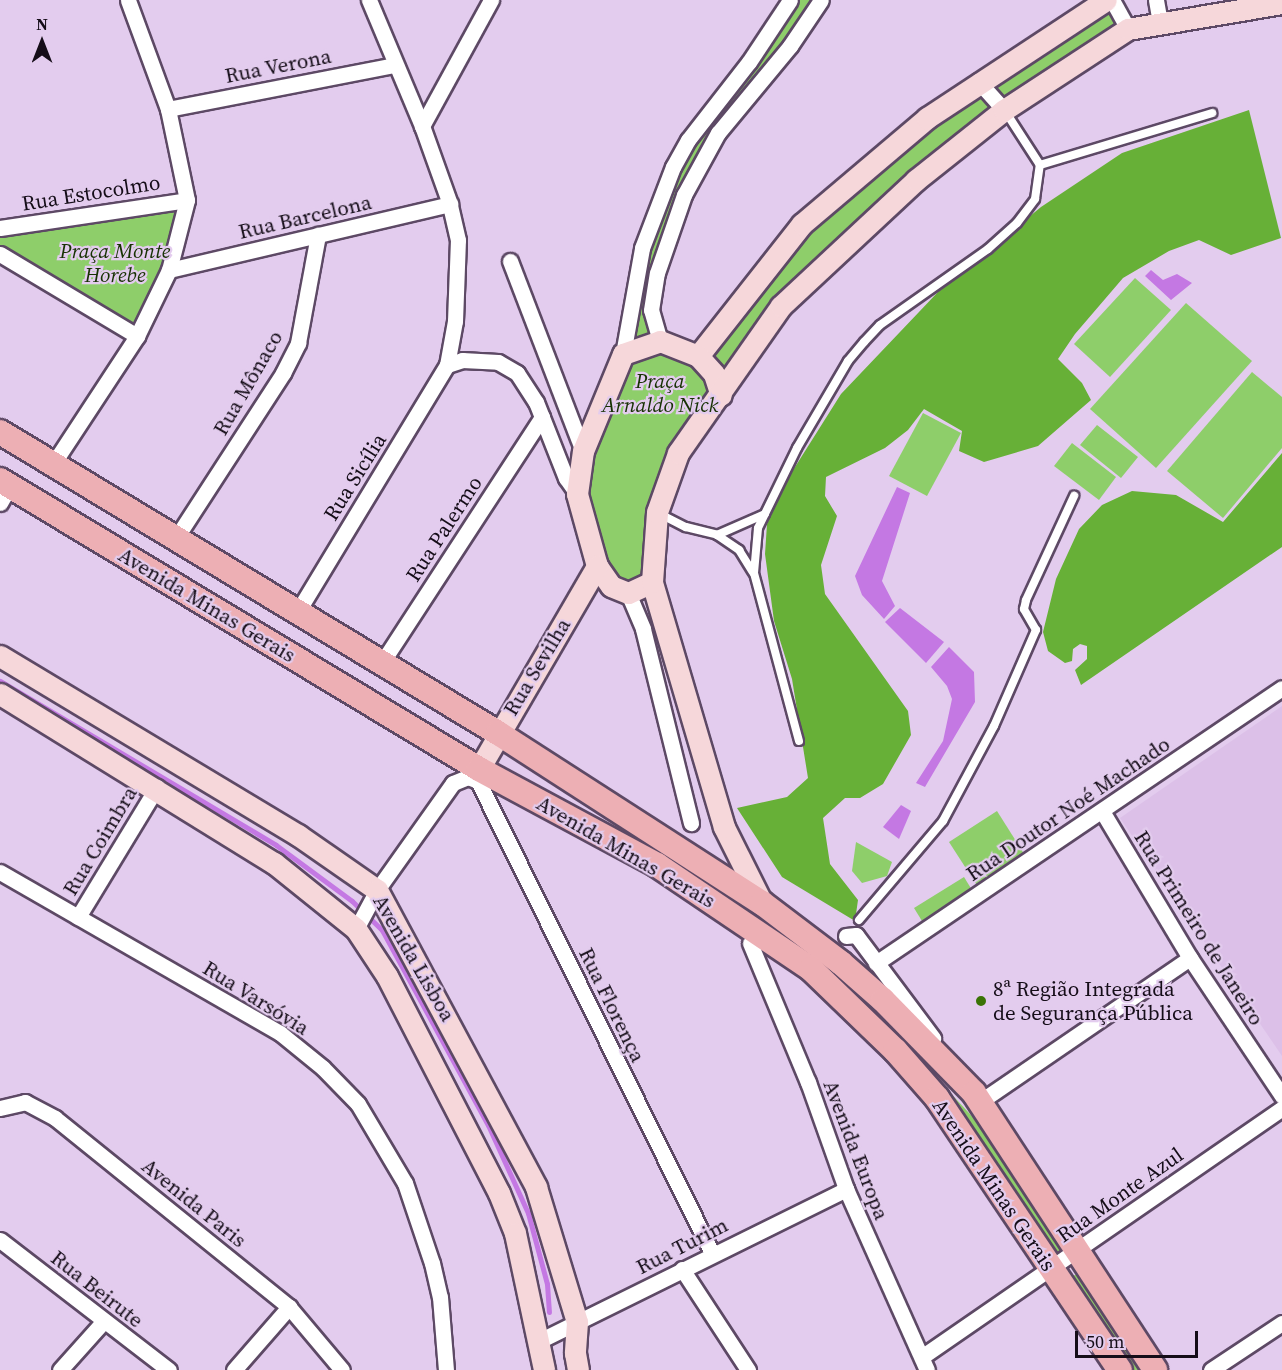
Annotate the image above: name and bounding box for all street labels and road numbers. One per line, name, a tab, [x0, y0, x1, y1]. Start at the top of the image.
street label: Rua Verona	[222, 43, 334, 89]
street label: Rua Estocolmo	[20, 170, 162, 216]
street label: Rua Barcelona	[236, 189, 374, 245]
street label: Rua Mônaco	[208, 326, 288, 440]
street label: Rua Sicília	[318, 429, 392, 525]
street label: Rua Palermo	[401, 472, 487, 586]
street label: Avenida Minas Gerais	[114, 542, 300, 668]
street label: Rua Sevilha	[498, 614, 576, 720]
street label: Rua Doutor Noé Machado	[961, 731, 1175, 887]
street label: Rua Coimbra	[58, 782, 142, 900]
street label: Avenida Minas Gerais	[532, 791, 720, 913]
street label: Rua Primeiro de Janeiro	[1129, 826, 1269, 1030]
street label: Avenida Lisboa	[368, 890, 460, 1026]
street label: Rua Florença	[573, 944, 651, 1066]
street label: Rua Varsóvia	[198, 955, 314, 1041]
street label: Avenida Europa	[818, 1077, 894, 1223]
street label: Avenida Minas Gerais	[927, 1094, 1061, 1276]
street label: Rua Monte Azul	[1052, 1142, 1188, 1248]
street label: Avenida Paris	[137, 1153, 251, 1253]
street label: Rua Turim	[632, 1212, 732, 1280]
street label: Rua Beirute	[46, 1245, 148, 1333]

